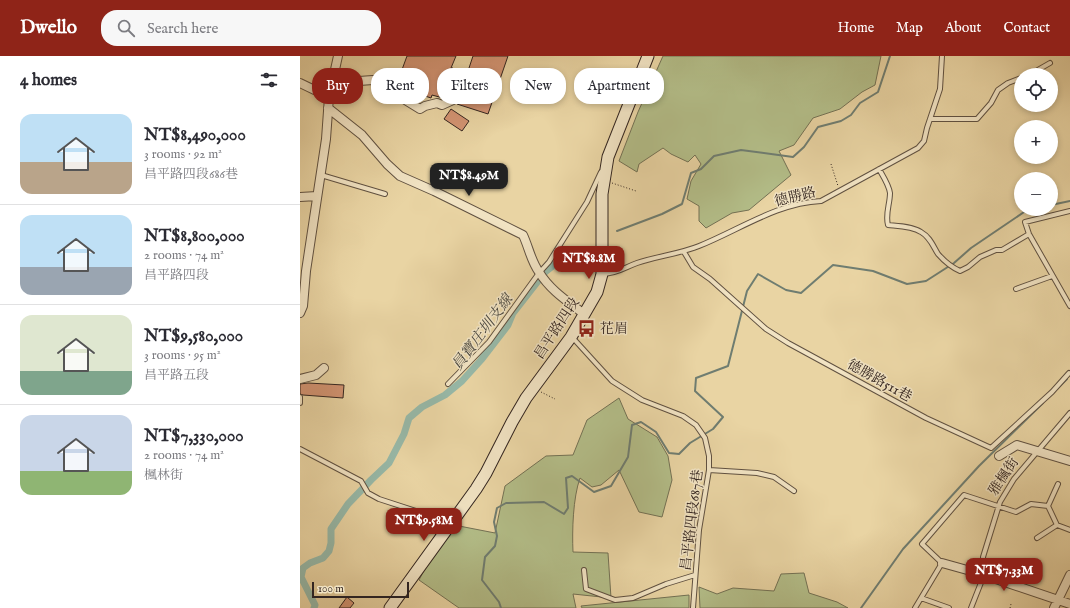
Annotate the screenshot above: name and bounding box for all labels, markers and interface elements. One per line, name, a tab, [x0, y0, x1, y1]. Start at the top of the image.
search box	[101, 10, 381, 46]
text: Dwello	[20, 16, 77, 40]
icon: search	[115, 17, 137, 39]
text: Search here	[147, 19, 218, 38]
text: Home	[838, 19, 874, 37]
text: Map	[896, 19, 923, 37]
text: About	[945, 19, 981, 37]
text: Contact	[1003, 19, 1050, 37]
chip: Buy	[312, 68, 363, 104]
chip: Rent	[371, 68, 429, 104]
chip: Filters	[437, 68, 502, 104]
chip: New	[510, 68, 566, 104]
chip: Apartment	[574, 68, 664, 104]
map controls	[1014, 68, 1058, 216]
button: locate	[1014, 68, 1058, 112]
icon: filters	[258, 69, 280, 91]
text: 4 homes	[20, 70, 77, 91]
button: +	[1014, 120, 1058, 164]
text: NT$8,490,000	[144, 125, 246, 146]
icon: home	[52, 130, 100, 178]
text: 3 rooms · 92 m²	[144, 146, 222, 163]
pin: NT$8.49M	[428, 163, 510, 197]
text: 昌平路四段686巷	[144, 166, 238, 183]
text: NT$8.49M	[439, 167, 499, 184]
button: −	[1014, 172, 1058, 216]
street label: 德勝路	[773, 183, 818, 211]
text: NT$8,800,000	[144, 226, 245, 247]
icon: home	[52, 231, 100, 279]
pin: NT$8.8M	[552, 246, 626, 280]
text: 2 rooms · 74 m²	[144, 247, 224, 264]
text: NT$8.8M	[562, 250, 616, 267]
text: 昌平路四段	[144, 267, 209, 284]
water label: 員寶庄圳支線	[448, 289, 518, 374]
street label: 昌平路四段	[530, 294, 583, 363]
bus stop icon: 花眉	[577, 318, 597, 338]
place label: 花眉	[600, 320, 628, 338]
text: NT$9,580,000	[144, 326, 243, 347]
icon: home	[52, 331, 100, 379]
text: 3 rooms · 95 m²	[144, 347, 221, 364]
street label: 德勝路511巷	[844, 356, 915, 406]
text: 昌平路五段	[144, 367, 209, 384]
text: NT$7,330,000	[144, 426, 244, 447]
icon: home	[52, 431, 100, 479]
text: 2 rooms · 74 m²	[144, 447, 224, 464]
street label: 雅楓街	[985, 454, 1023, 499]
text: 楓林街	[144, 467, 183, 484]
street label: 昌平路四段687巷	[677, 468, 707, 572]
pin: NT$9.58M	[383, 508, 465, 542]
text: NT$9.58M	[395, 512, 453, 529]
pin: NT$7.33M	[963, 558, 1045, 592]
text: NT$7.33M	[975, 562, 1033, 579]
scale bar	[312, 580, 409, 599]
text: 100 m	[318, 582, 344, 596]

